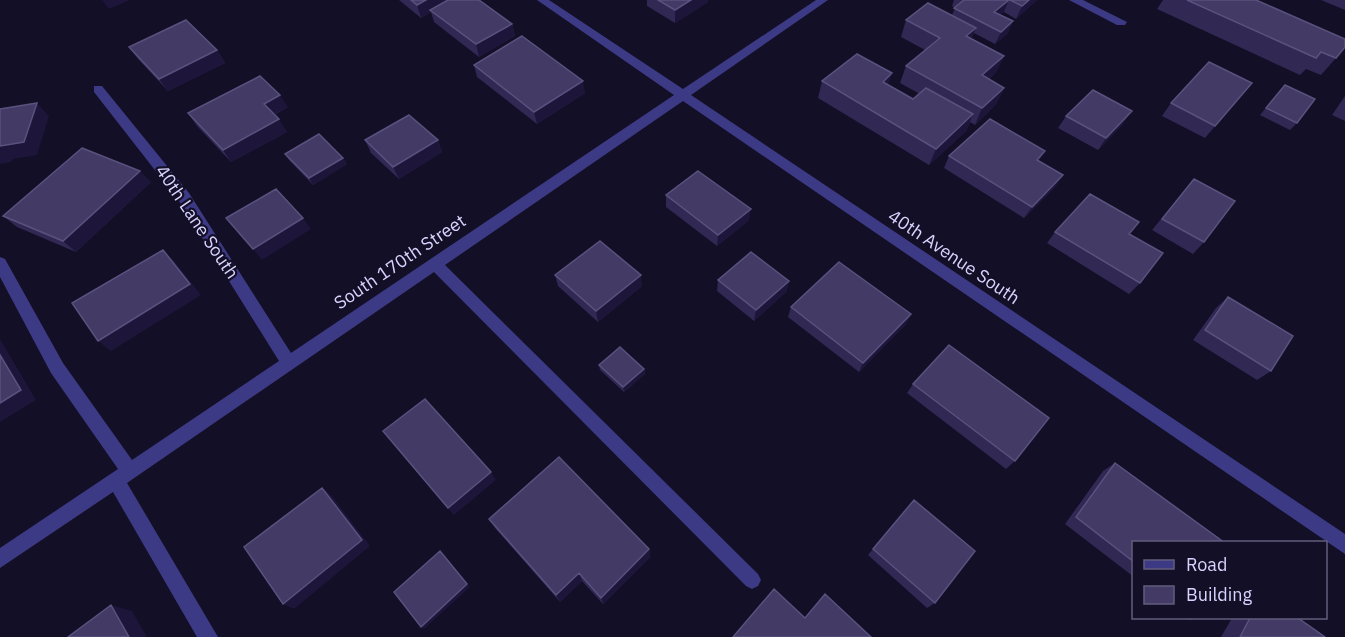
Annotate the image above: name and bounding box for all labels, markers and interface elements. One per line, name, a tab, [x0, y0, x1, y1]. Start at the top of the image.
street label: 40th Lane South	[151, 160, 244, 283]
street label: 40th Avenue South	[884, 204, 1025, 309]
street label: South 170th Street	[329, 209, 470, 314]
legend	[1132, 541, 1327, 619]
text: Road	[1186, 553, 1227, 576]
text: Building	[1186, 583, 1253, 606]

